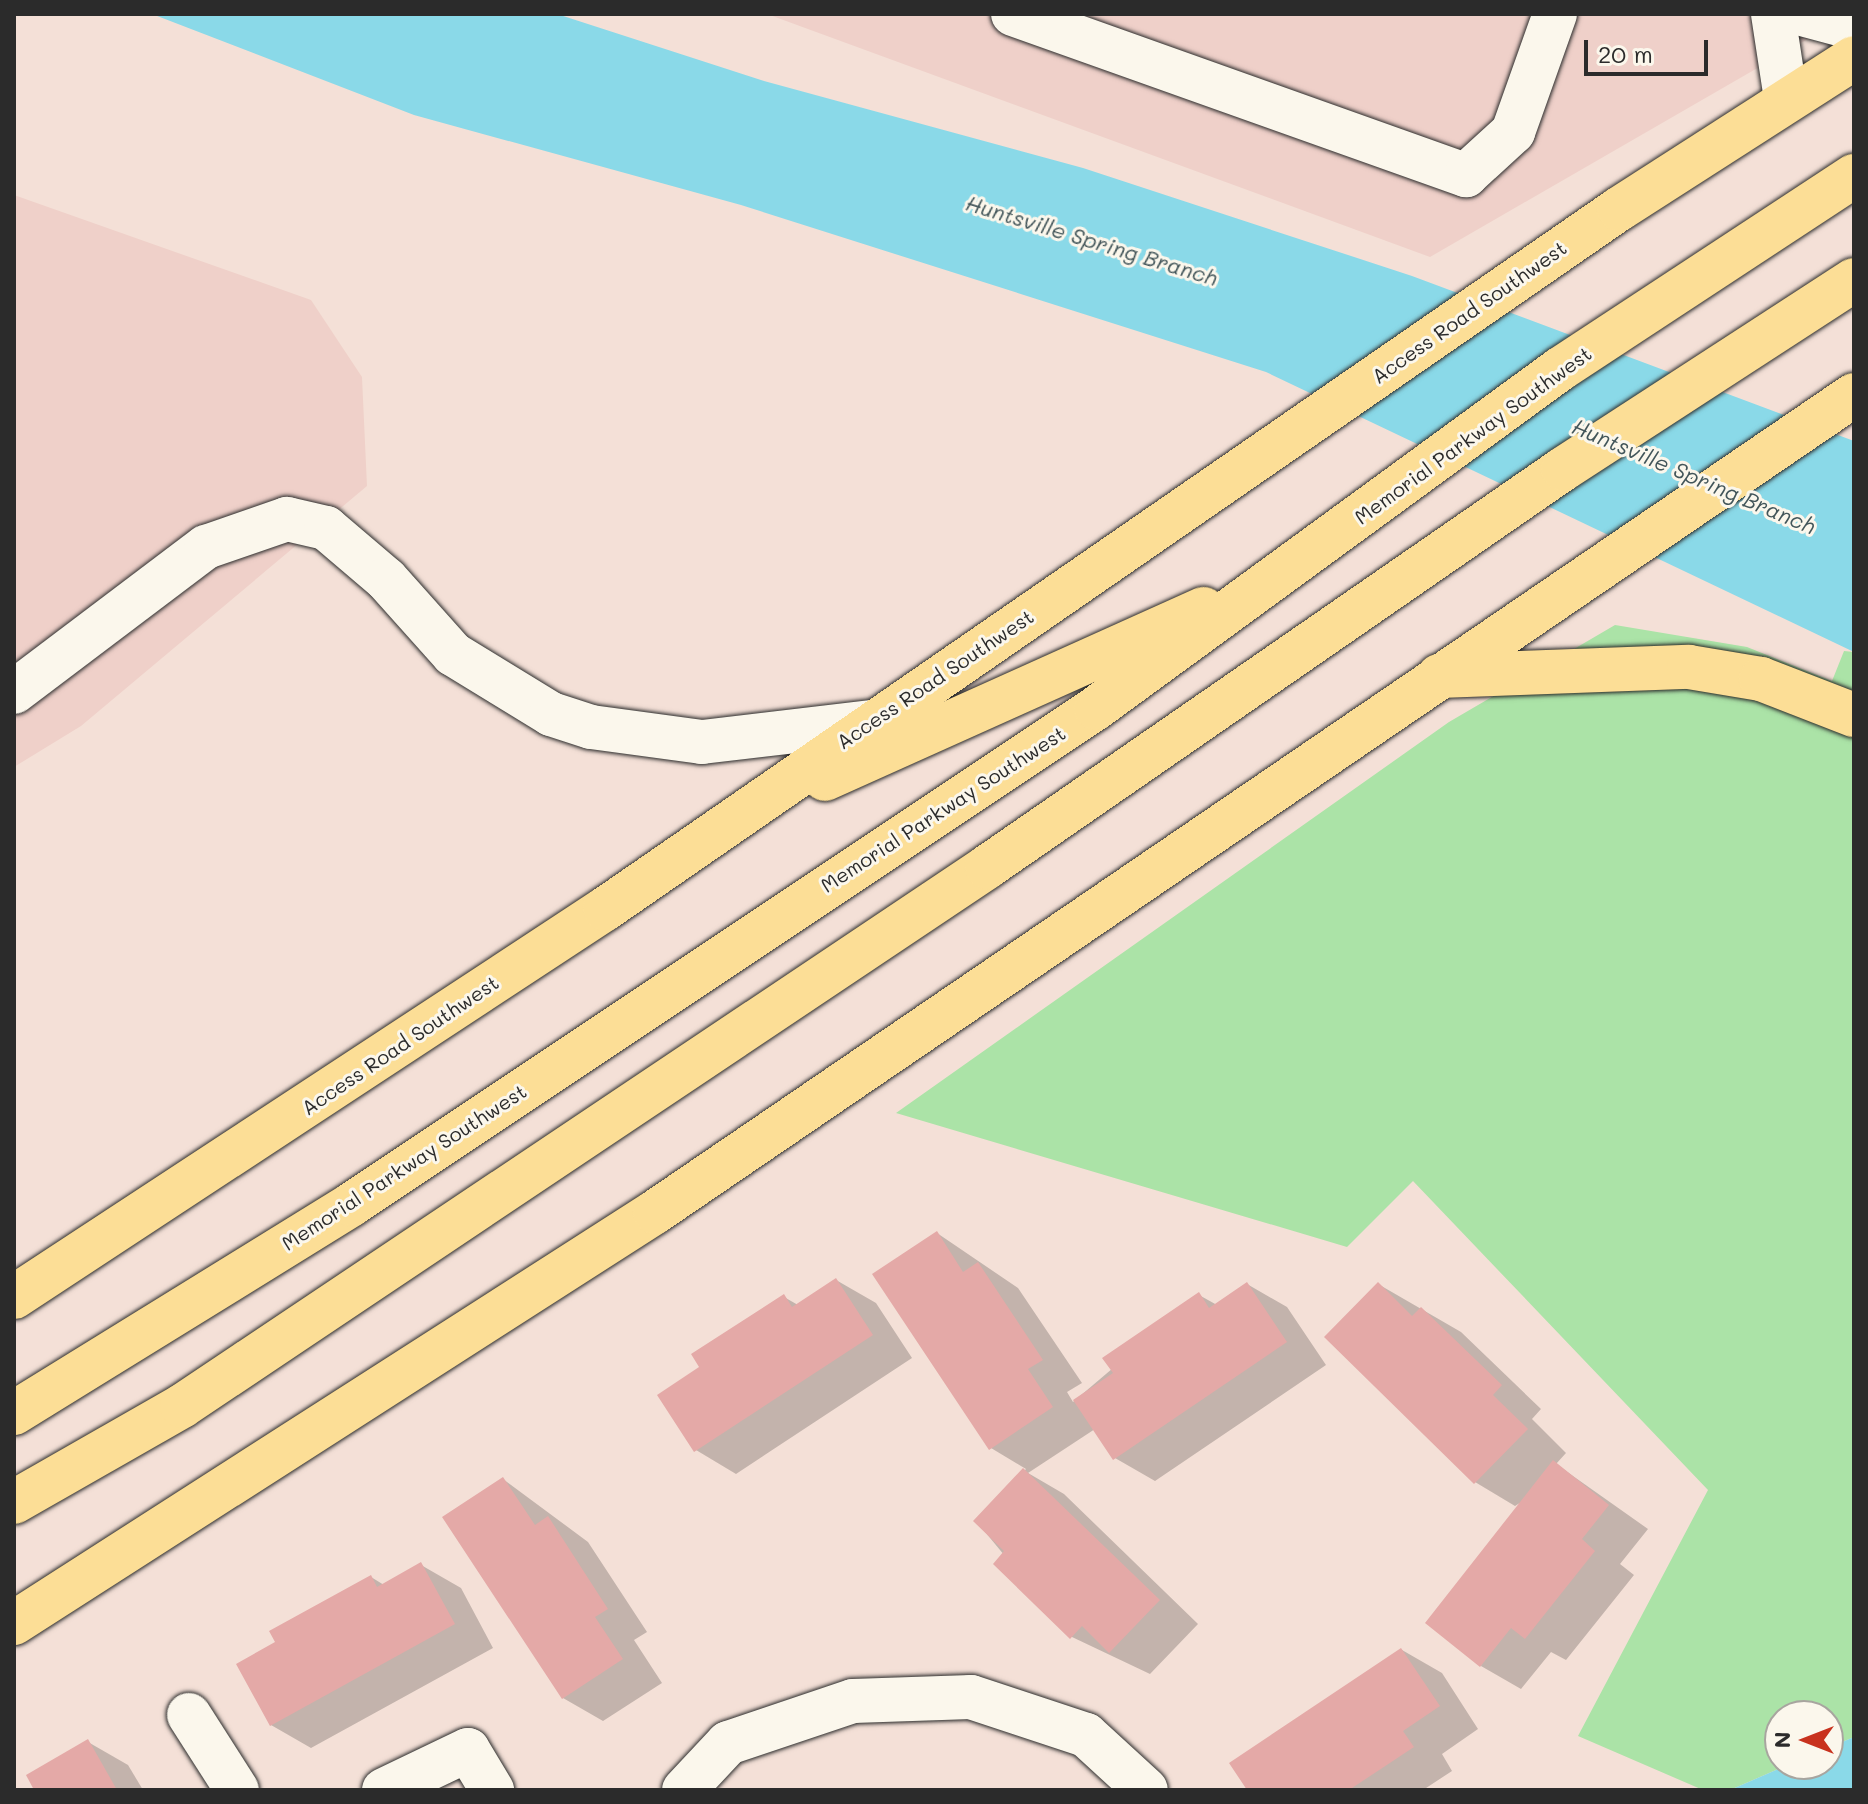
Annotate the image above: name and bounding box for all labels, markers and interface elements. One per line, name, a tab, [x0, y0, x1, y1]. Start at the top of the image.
scale bar	[1588, 24, 1712, 74]
text: 20 m	[1598, 38, 1653, 69]
water label: Huntsville Spring Branch	[963, 189, 1221, 291]
street label: Access Road Southwest	[1367, 236, 1571, 388]
street label: Memorial Parkway Southwest	[1350, 341, 1596, 529]
water label: Huntsville Spring Branch	[1568, 413, 1820, 539]
street label: Access Road Southwest	[832, 604, 1038, 754]
street label: Memorial Parkway Southwest	[816, 721, 1070, 897]
street label: Access Road Southwest	[297, 970, 503, 1120]
street label: Memorial Parkway Southwest	[277, 1079, 531, 1255]
north arrow	[1764, 1700, 1844, 1780]
text: N	[1767, 1732, 1796, 1748]

